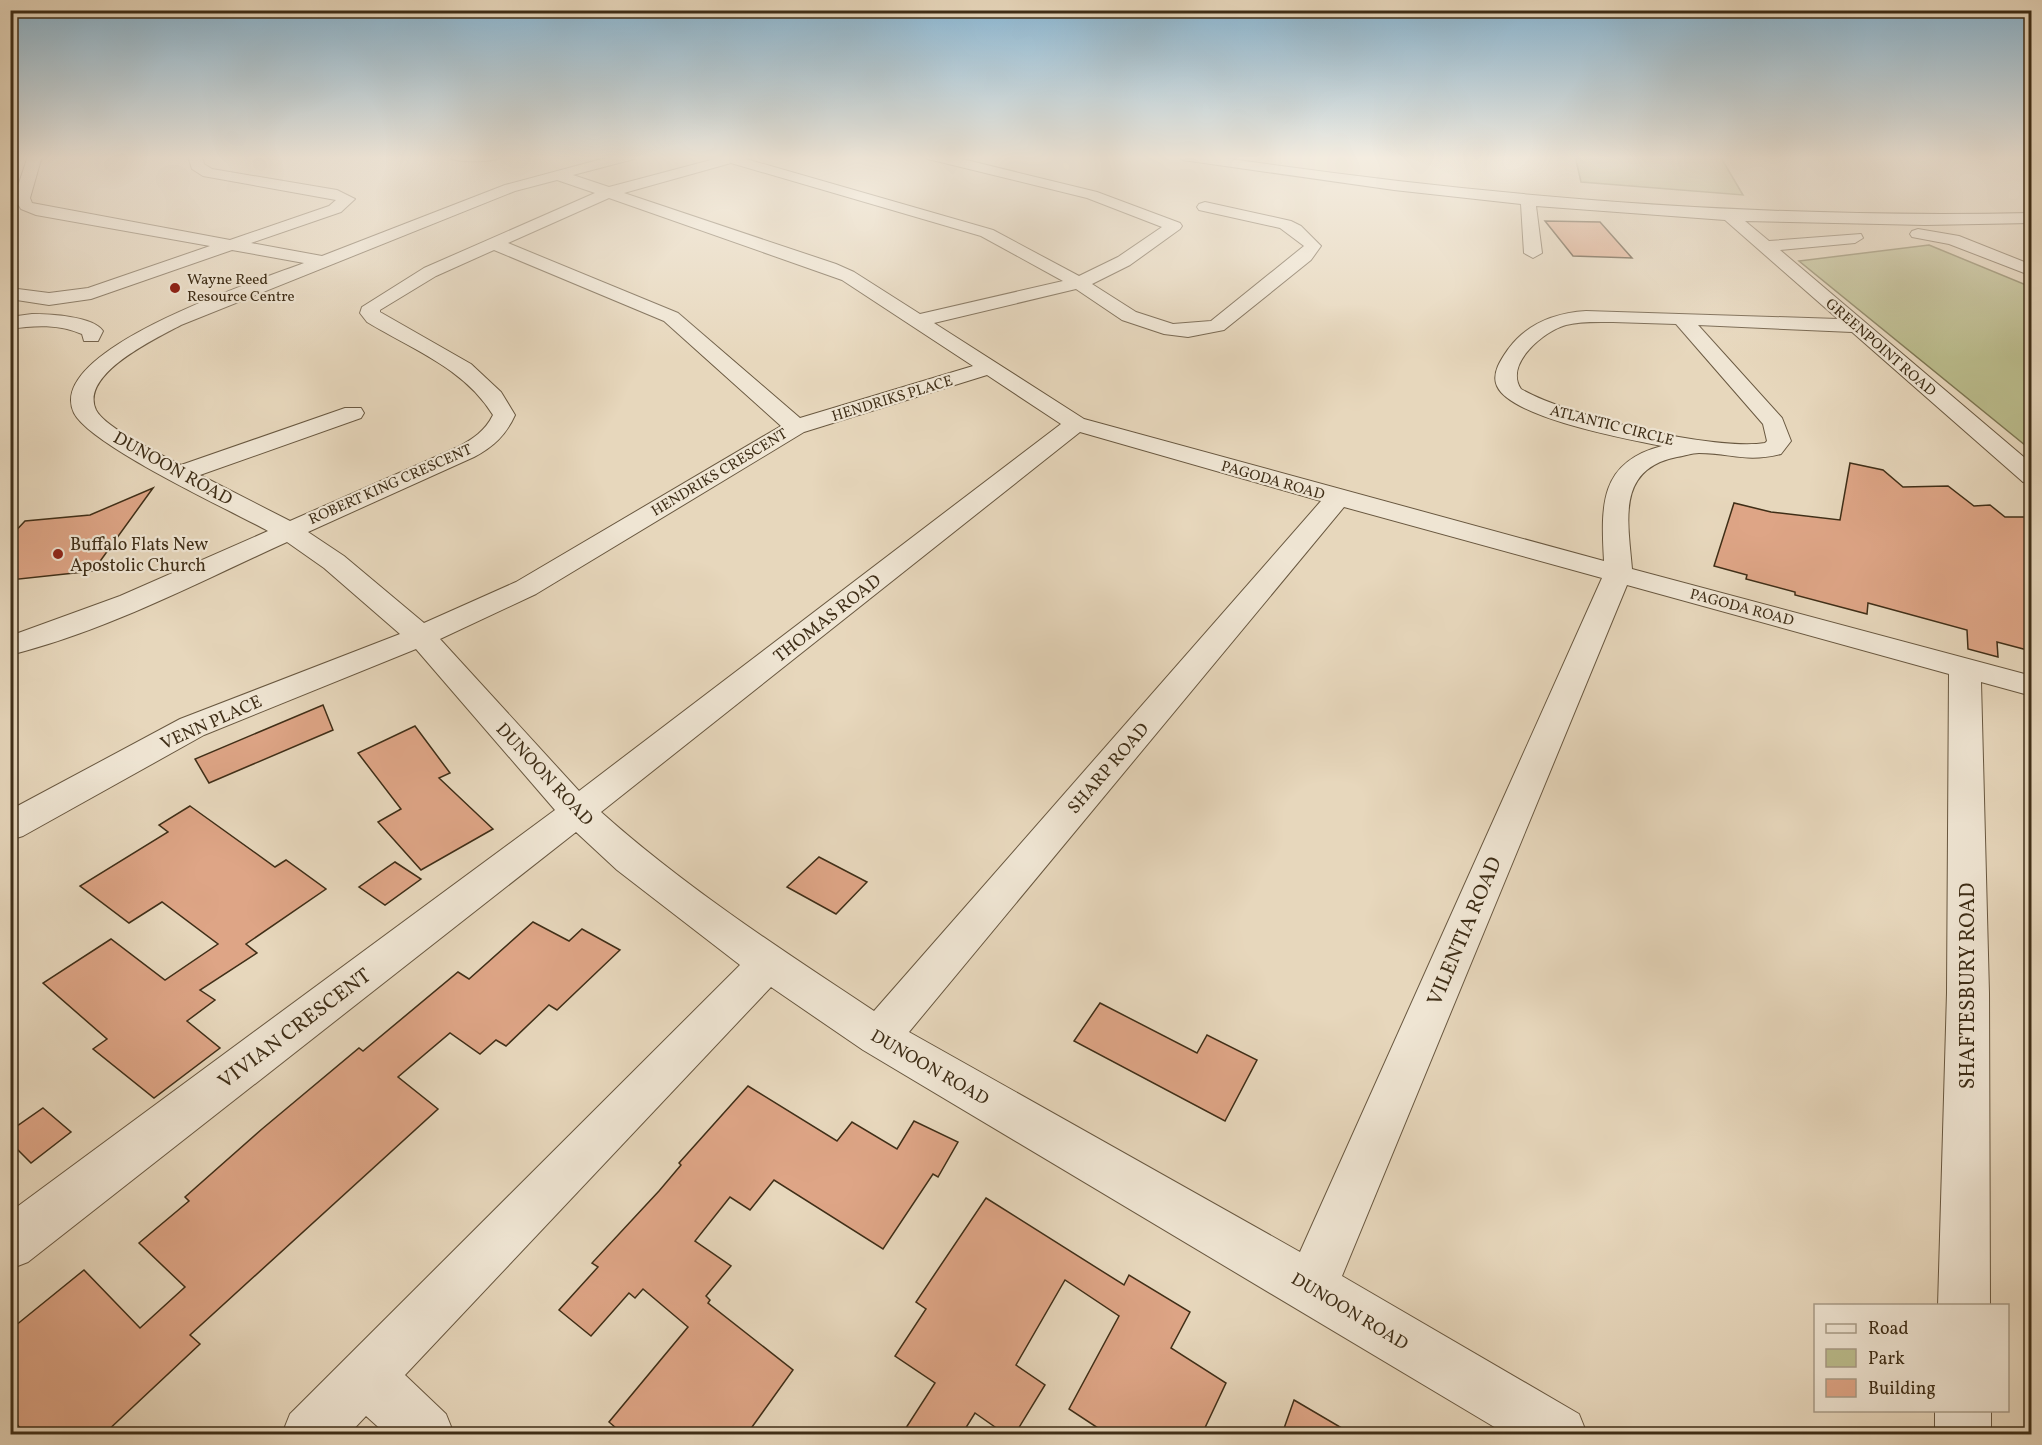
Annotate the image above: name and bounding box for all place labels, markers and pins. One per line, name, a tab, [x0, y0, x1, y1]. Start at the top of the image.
place label: Wayne Reed Resource Centre	[187, 270, 295, 308]
marker: Wayne Reed Resource Centre	[168, 281, 182, 295]
place label: Buffalo Flats New Apostolic Church	[70, 533, 208, 579]
marker: Buffalo Flats New Apostolic Church	[51, 547, 65, 561]

